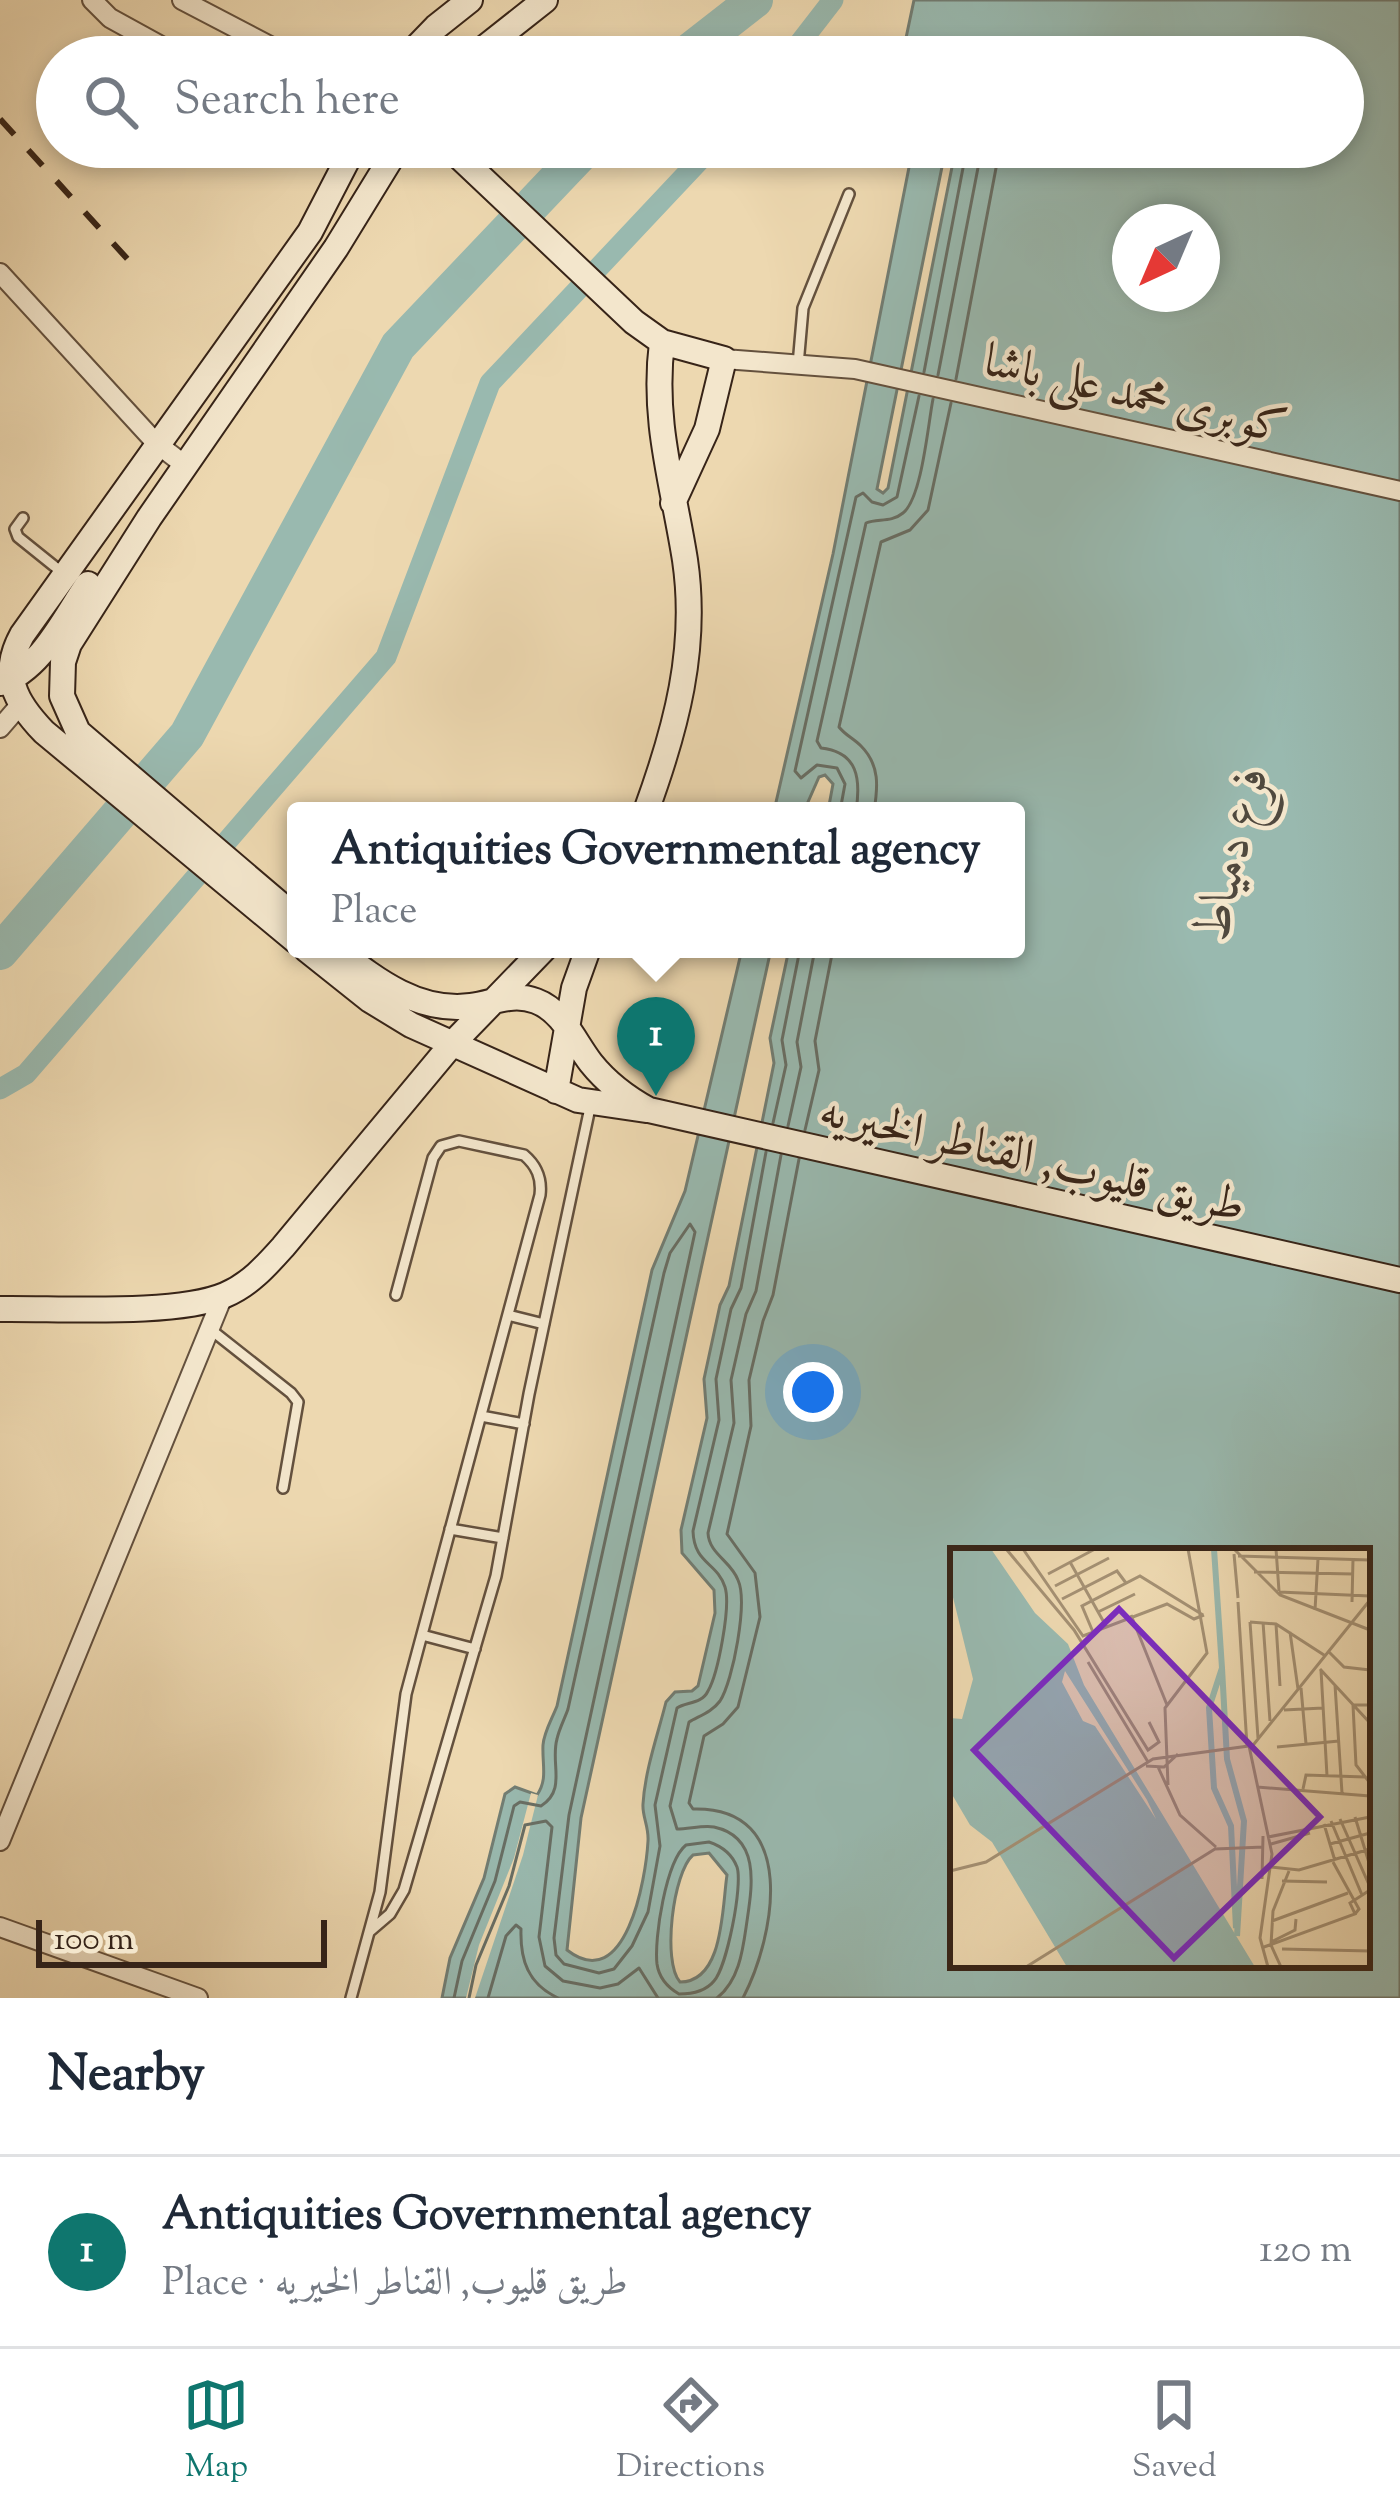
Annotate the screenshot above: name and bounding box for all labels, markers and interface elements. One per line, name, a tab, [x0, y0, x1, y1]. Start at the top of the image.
search box	[36, 36, 1364, 168]
icon: search	[78, 69, 144, 135]
text: Search here	[174, 70, 400, 135]
north arrow	[1112, 204, 1220, 312]
street label: كوبرى محمد على باشا	[976, 329, 1293, 466]
water label: فرع دمياط	[1177, 758, 1292, 949]
popup	[287, 802, 1025, 958]
text: Antiquities Governmental agency	[331, 820, 981, 885]
text: Place	[331, 885, 417, 941]
pin: 1	[617, 997, 695, 1096]
street label: طريق قليوب, القناطر الخيريه	[812, 1079, 1251, 1244]
your location	[783, 1362, 843, 1422]
inset map	[950, 1548, 1370, 1968]
scale bar	[36, 1914, 327, 1967]
text: 100 m	[54, 1917, 134, 1965]
text: Nearby	[48, 2040, 205, 2113]
text: Antiquities Governmental agency	[162, 2185, 811, 2250]
text: 1	[80, 2224, 94, 2280]
text: 120 m	[1259, 2224, 1352, 2280]
text: Place · طريق قليوب, القناطر الخيريه	[162, 2257, 628, 2313]
tab: Map	[183, 2372, 249, 2492]
tab: Directions	[616, 2372, 765, 2492]
tab: Saved	[1132, 2372, 1217, 2492]

